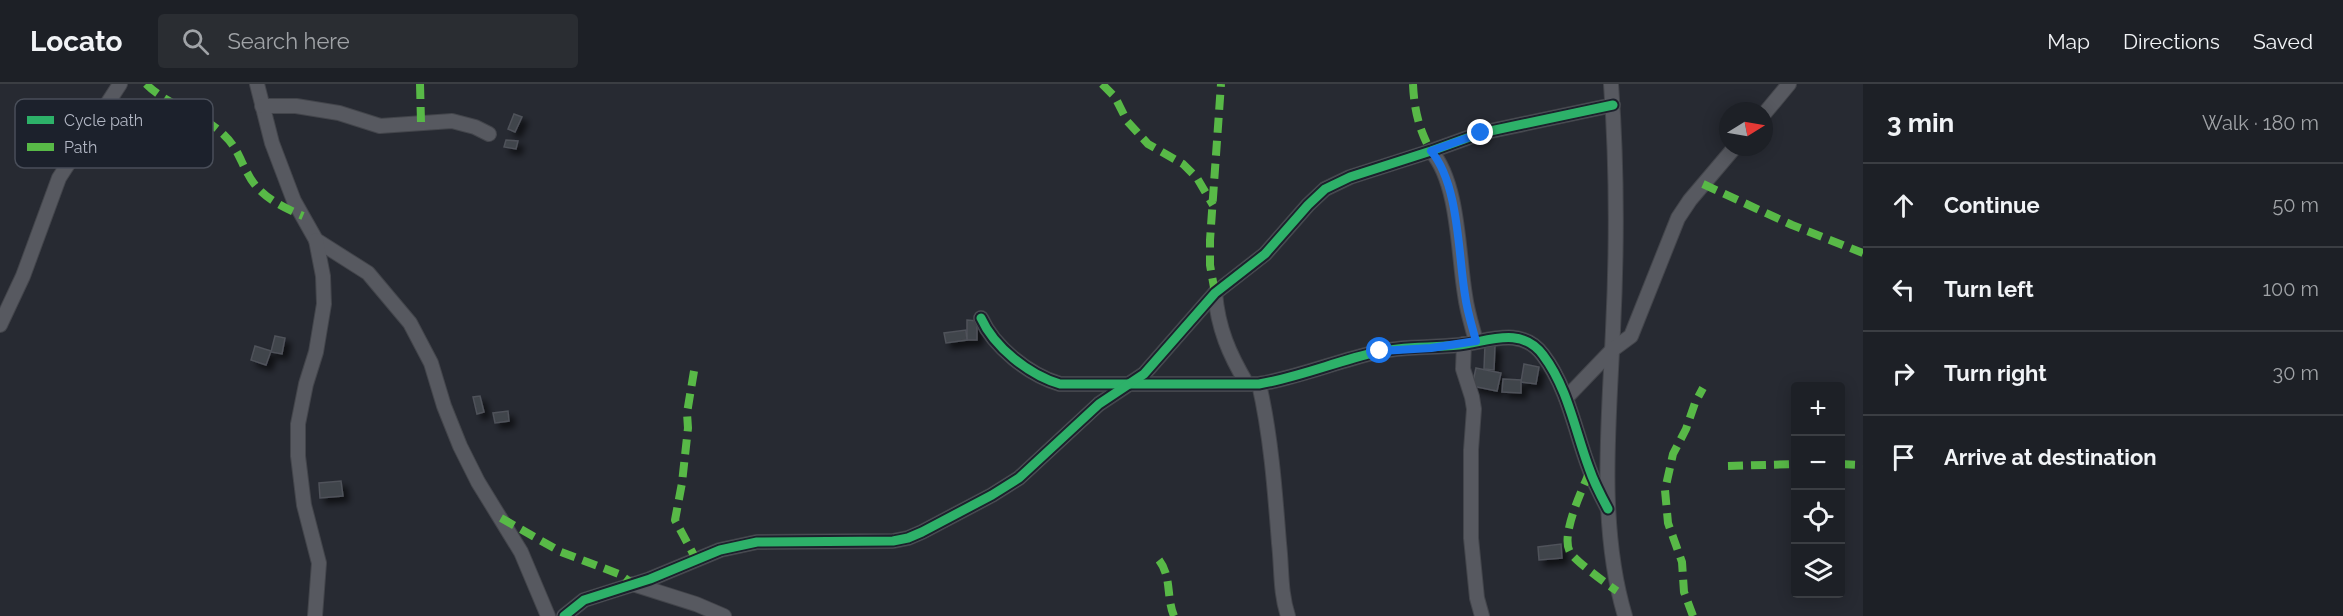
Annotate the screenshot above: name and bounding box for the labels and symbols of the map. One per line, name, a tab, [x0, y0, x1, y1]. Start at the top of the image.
legend	[15, 99, 213, 168]
north arrow	[1719, 102, 1773, 156]
text: Cycle path	[64, 111, 143, 130]
route end	[1467, 119, 1493, 145]
text: Path	[64, 138, 97, 157]
route start	[1366, 337, 1392, 363]

